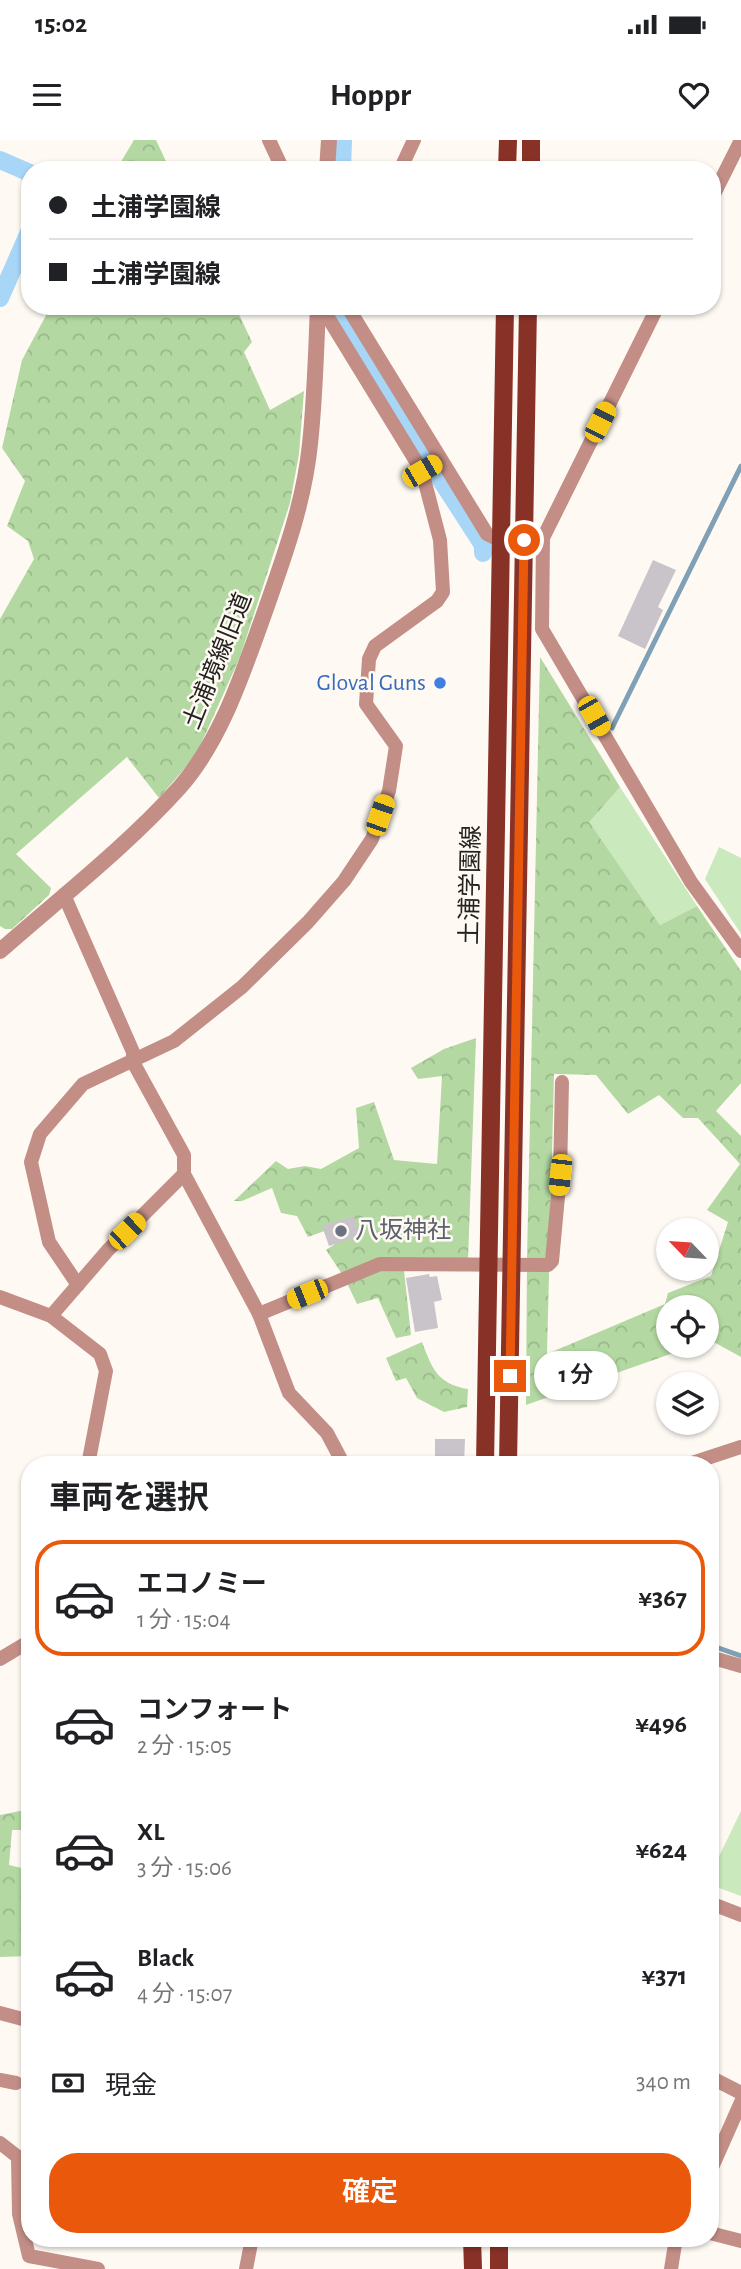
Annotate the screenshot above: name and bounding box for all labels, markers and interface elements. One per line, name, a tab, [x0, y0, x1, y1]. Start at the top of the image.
text: 15:02	[35, 11, 87, 37]
icon: menu	[28, 76, 66, 114]
icon: heart	[675, 76, 713, 114]
text: Hoppr	[330, 79, 411, 111]
text: 土浦学園線	[91, 195, 221, 221]
text: 土浦学園線	[91, 262, 221, 288]
car	[582, 399, 619, 445]
car	[399, 451, 446, 491]
route start	[508, 524, 540, 556]
street label: 土浦境線旧道	[178, 589, 256, 732]
place label: Gloval Guns	[317, 671, 426, 695]
marker: Gloval Guns	[432, 675, 448, 691]
car	[575, 693, 614, 739]
car	[364, 792, 397, 838]
street label: 土浦学園線	[456, 825, 484, 945]
car	[548, 1153, 573, 1197]
car	[105, 1209, 150, 1253]
place label: 八坂神社	[355, 1217, 451, 1243]
north arrow	[656, 1218, 719, 1281]
map controls	[656, 1218, 719, 1435]
marker: 八坂神社	[333, 1223, 349, 1239]
car	[284, 1276, 331, 1312]
button: locate	[656, 1295, 719, 1358]
callout: 1 分	[534, 1352, 618, 1400]
route end	[494, 1360, 526, 1392]
text: 1 分	[559, 1364, 593, 1387]
button: layers	[656, 1372, 719, 1435]
text: 車両を選択	[49, 1482, 209, 1514]
icon: car	[53, 1567, 116, 1630]
text: エコノミー	[137, 1571, 267, 1597]
text: ¥367	[638, 1585, 687, 1611]
text: 1 分 · 15:04	[137, 1609, 231, 1632]
icon: car	[53, 1693, 116, 1756]
text: コンフォート	[137, 1697, 292, 1723]
text: ¥496	[635, 1711, 687, 1737]
text: 2 分 · 15:05	[137, 1735, 232, 1758]
icon: car	[53, 1819, 116, 1882]
text: XL	[137, 1819, 164, 1845]
text: ¥624	[635, 1837, 687, 1863]
text: 3 分 · 15:06	[137, 1857, 232, 1880]
icon: car	[53, 1945, 116, 2008]
text: Black	[137, 1945, 194, 1971]
text: ¥371	[642, 1963, 687, 1989]
text: 4 分 · 15:07	[137, 1983, 232, 2006]
icon: cash	[49, 2064, 87, 2102]
text: 340 m	[636, 2071, 691, 2094]
text: 現金	[105, 2073, 157, 2099]
button: 確定	[49, 2153, 691, 2233]

